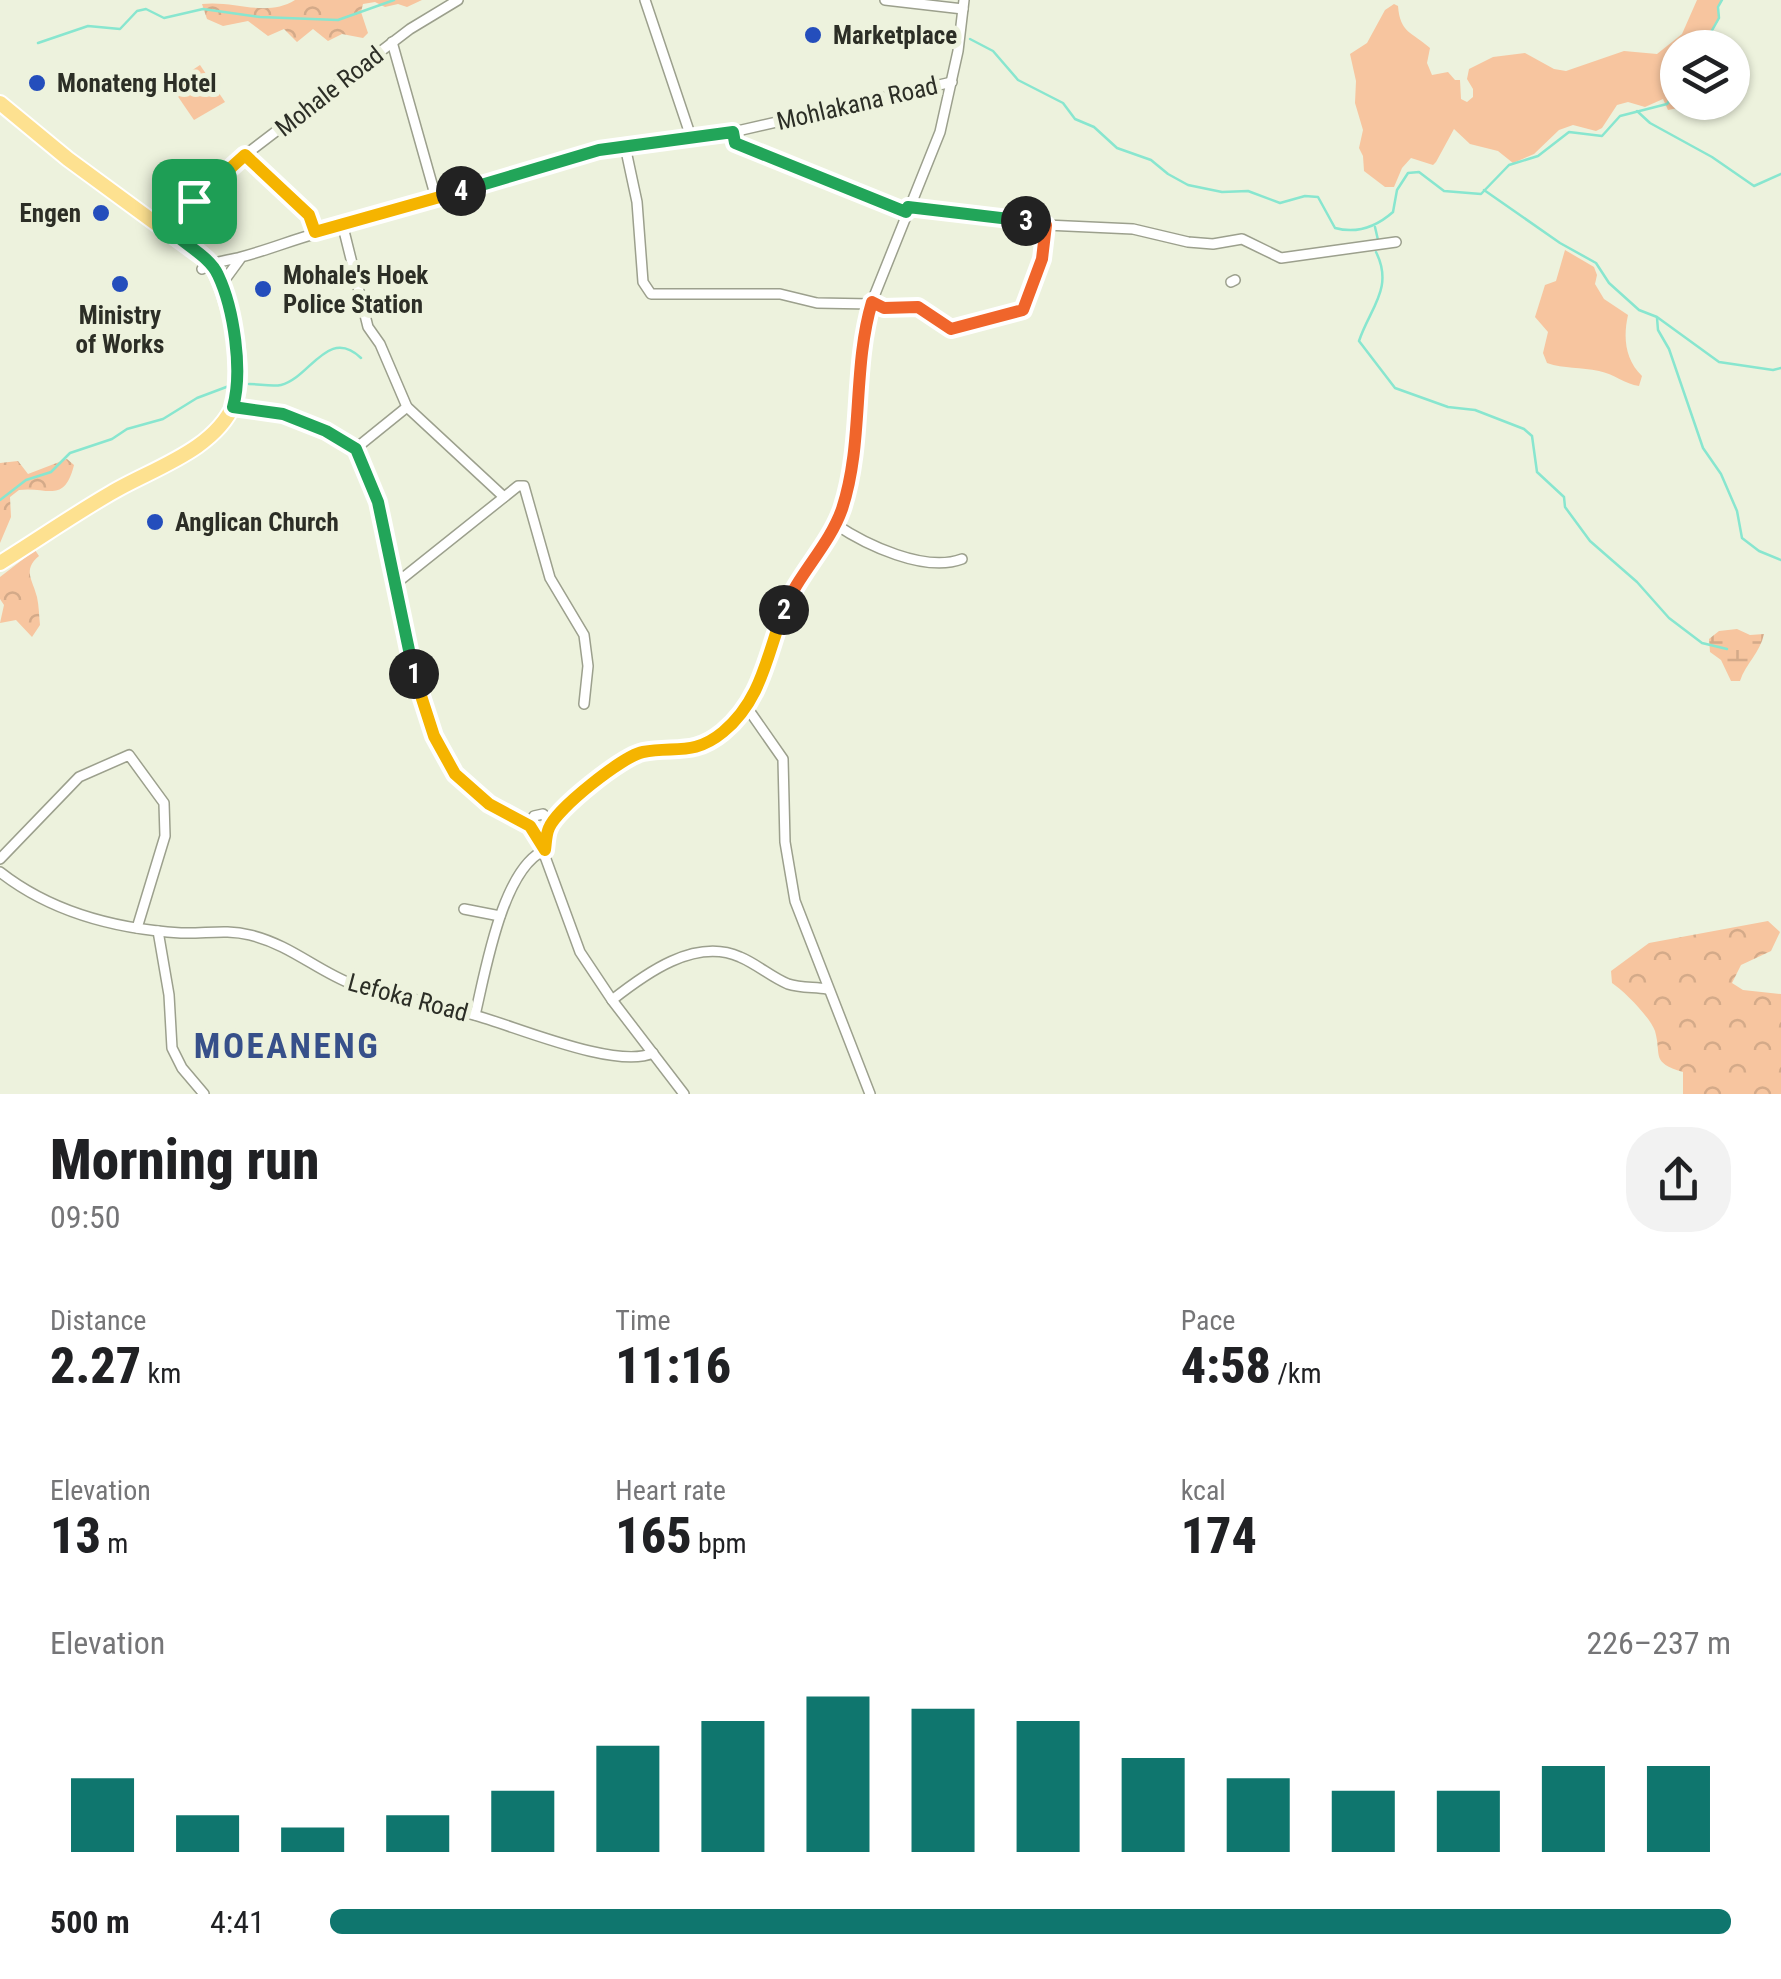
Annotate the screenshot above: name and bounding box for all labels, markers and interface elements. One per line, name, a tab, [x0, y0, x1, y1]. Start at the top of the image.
place label: Marketplace	[833, 21, 957, 50]
marker: Marketplace	[802, 24, 824, 46]
map controls	[1660, 30, 1750, 120]
button: layers	[1660, 30, 1750, 120]
street label: Mohale Road	[270, 40, 389, 142]
place label: Monateng Hotel	[57, 69, 216, 98]
street label: Mohlakana Road	[774, 71, 941, 136]
marker: Monateng Hotel	[26, 72, 48, 94]
pin	[152, 159, 237, 244]
pin: 4	[436, 166, 486, 216]
icon: arrive	[167, 174, 222, 229]
text: 4	[454, 174, 468, 207]
pin: 3	[1001, 196, 1051, 246]
place label: Engen	[20, 199, 81, 228]
marker: Engen	[90, 202, 112, 224]
text: 3	[1019, 204, 1033, 237]
place label: Mohale's Hoek Police Station	[283, 261, 428, 319]
marker: Ministry of Works	[109, 273, 131, 295]
marker: Mohale's Hoek Police Station	[252, 278, 274, 300]
place label: Ministry of Works	[76, 301, 164, 359]
place label: Anglican Church	[175, 508, 339, 537]
marker: Anglican Church	[144, 511, 166, 533]
pin: 2	[759, 585, 809, 635]
text: 2	[777, 593, 791, 626]
pin: 1	[389, 649, 439, 699]
text: 1	[407, 657, 421, 690]
street label: Lefoka Road	[345, 968, 471, 1027]
district label: MOEANENG	[194, 1026, 380, 1067]
button: share	[1626, 1127, 1731, 1232]
text: Morning run	[50, 1128, 319, 1192]
text: 09:50	[50, 1198, 121, 1236]
text: Distance	[50, 1304, 147, 1337]
text: Time	[615, 1304, 671, 1337]
text: Pace	[1181, 1304, 1236, 1337]
text: 2.27	[50, 1337, 141, 1395]
text: 11:16	[615, 1337, 731, 1395]
text: 4:58	[1181, 1337, 1271, 1395]
text: km	[141, 1357, 181, 1390]
text: /km	[1271, 1357, 1322, 1390]
text: Elevation	[50, 1474, 151, 1507]
text: Heart rate	[615, 1474, 726, 1507]
text: kcal	[1181, 1474, 1226, 1507]
text: 13	[50, 1507, 101, 1565]
text: 165	[615, 1507, 692, 1565]
text: 174	[1181, 1507, 1257, 1565]
text: m	[101, 1527, 128, 1560]
text: bpm	[692, 1527, 747, 1560]
text: Elevation	[50, 1624, 165, 1662]
text: 226–237 m	[1586, 1624, 1731, 1662]
text: 500 m	[50, 1903, 130, 1941]
text: 4:41	[210, 1903, 265, 1941]

